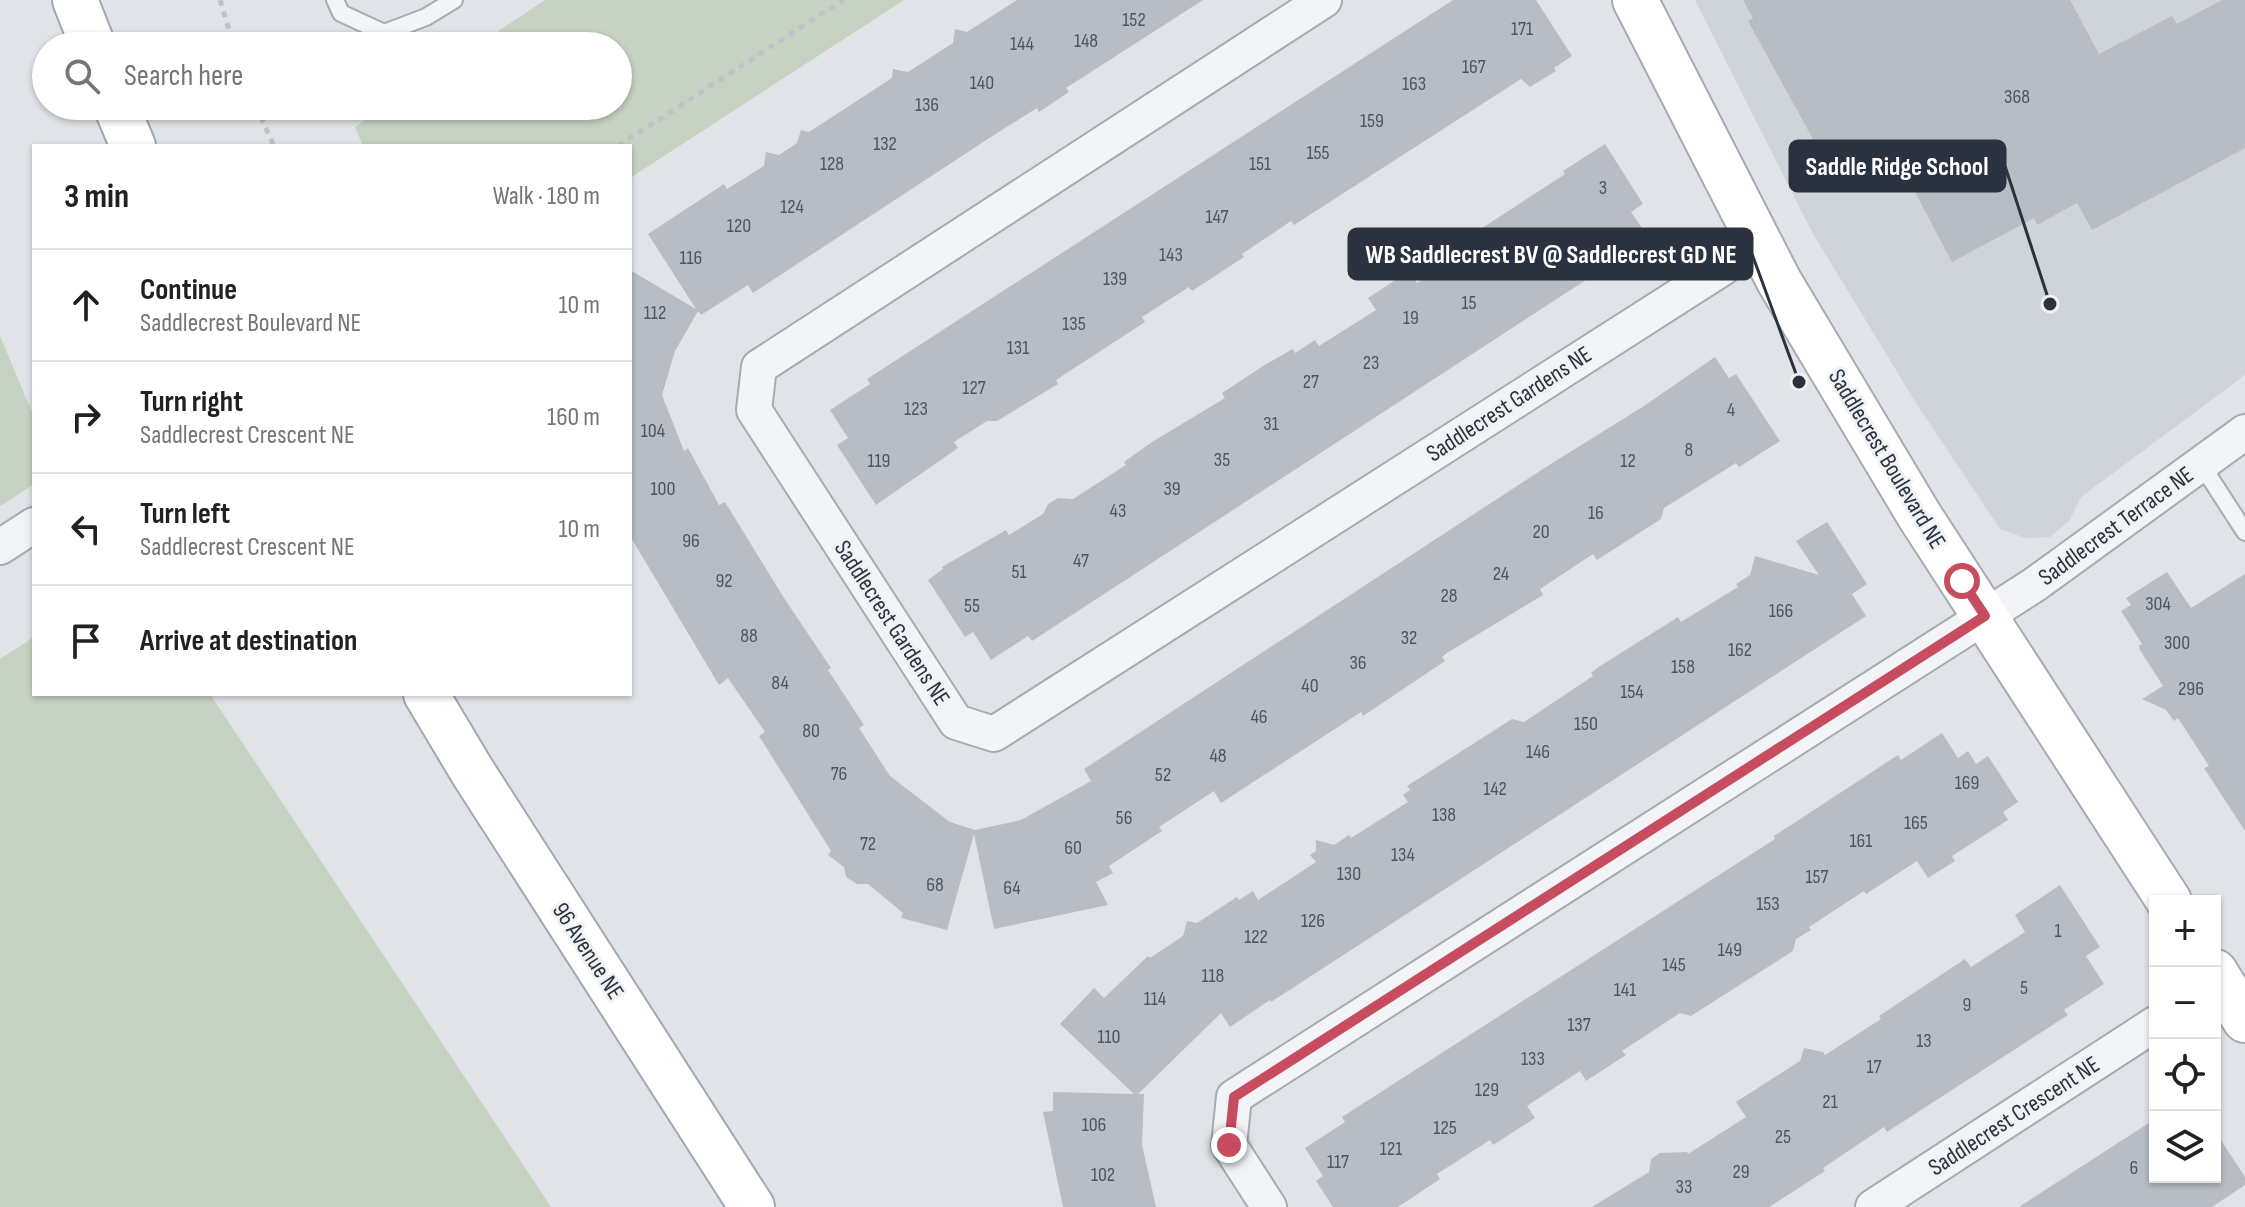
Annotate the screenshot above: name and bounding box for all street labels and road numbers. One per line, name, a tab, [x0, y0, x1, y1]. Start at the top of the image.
street label: Saddlecrest Gardens NE	[1421, 340, 1597, 468]
street label: Saddlecrest Boulevard NE	[1822, 364, 1952, 554]
street label: Saddlecrest Terrace NE	[2033, 460, 2199, 592]
street label: Saddlecrest Gardens NE	[828, 535, 956, 711]
street label: 96 Avenue NE	[546, 897, 630, 1005]
street label: Saddlecrest Crescent NE	[1923, 1050, 2105, 1182]

